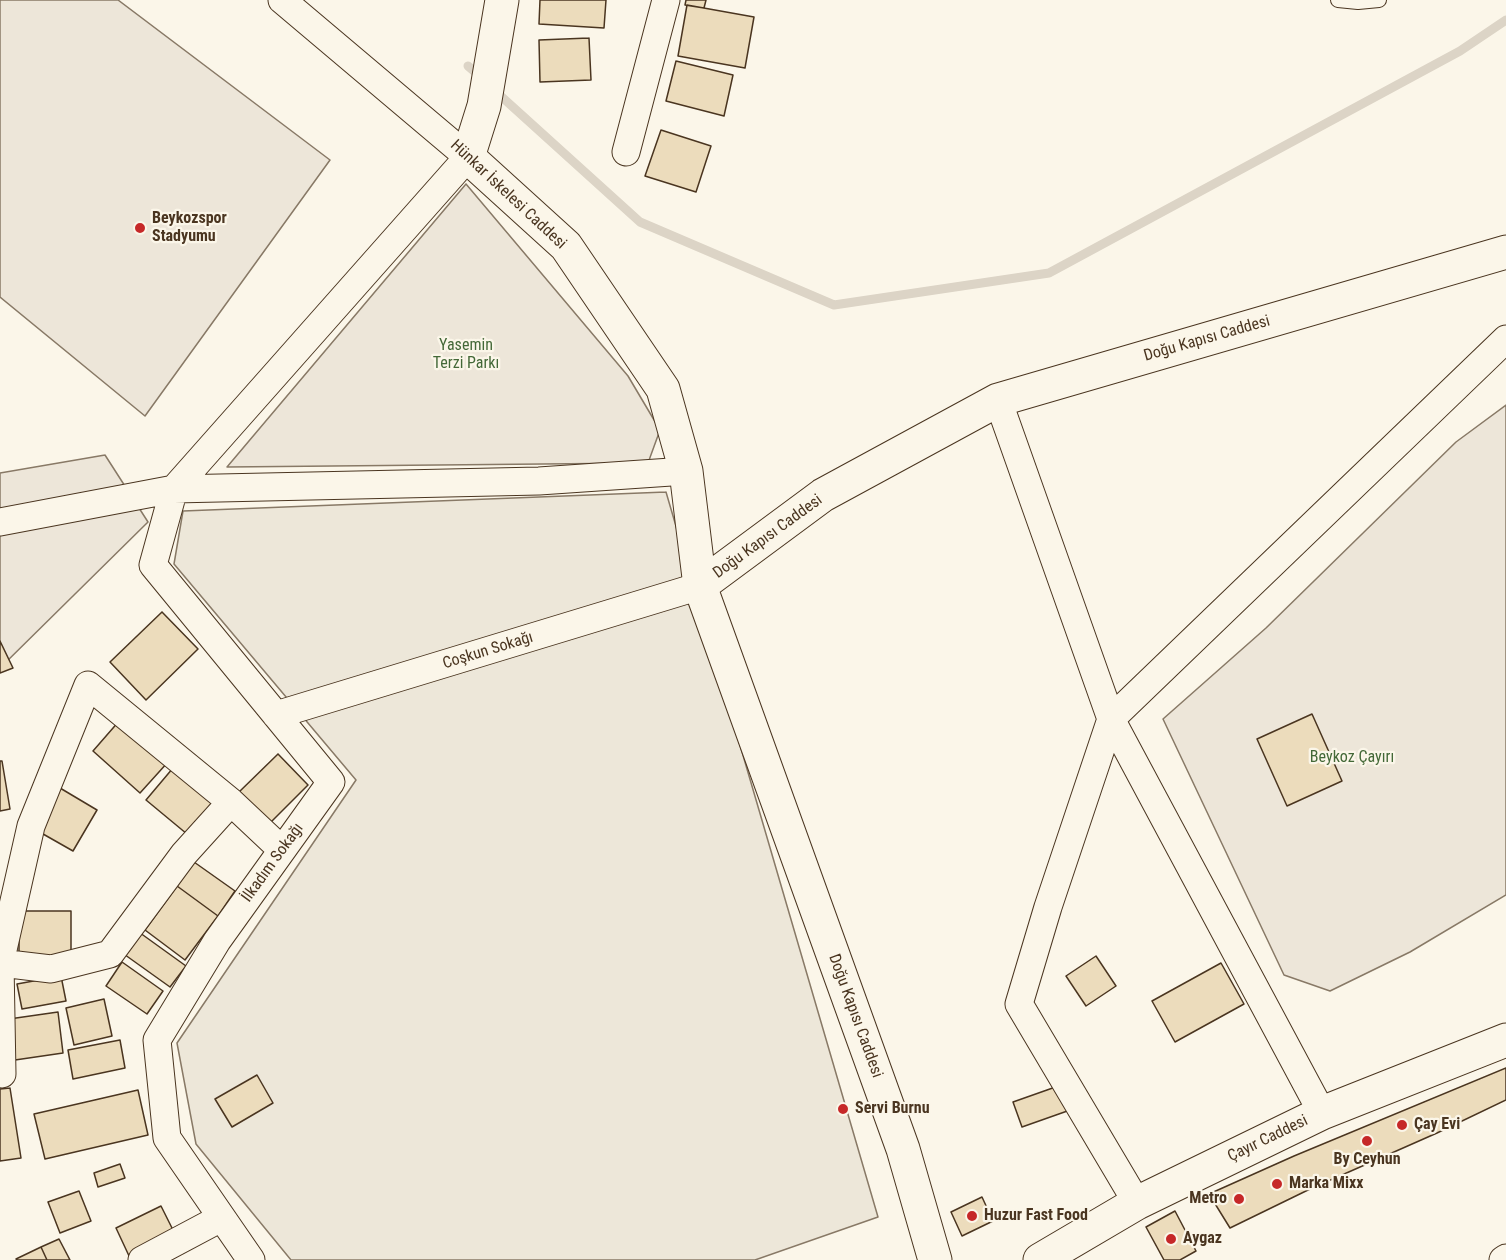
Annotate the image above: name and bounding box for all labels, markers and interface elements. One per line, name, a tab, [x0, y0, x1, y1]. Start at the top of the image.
street label: Hünkar İskelesi Caddesi	[446, 136, 570, 254]
place label: Beykozspor Stadyumu	[152, 209, 227, 247]
marker: Beykozspor Stadyumu	[133, 221, 147, 235]
street label: Doğu Kapısı Caddesi	[1142, 312, 1272, 366]
park label: Yasemin Terzi Parkı	[433, 336, 499, 374]
street label: Doğu Kapısı Caddesi	[710, 491, 826, 583]
street label: Coşkun Sokağı	[440, 628, 536, 674]
park label: Beykoz Çayırı	[1310, 748, 1394, 768]
street label: İlkadım Sokağı	[238, 820, 308, 906]
street label: Doğu Kapısı Caddesi	[824, 951, 886, 1081]
place label: Servi Burnu	[855, 1099, 930, 1119]
marker: Servi Burnu	[836, 1102, 850, 1116]
street label: Çayır Caddesi	[1225, 1111, 1311, 1167]
place label: Çay Evi	[1414, 1115, 1460, 1135]
marker: Çay Evi	[1395, 1118, 1409, 1132]
marker: By Ceyhun	[1360, 1134, 1374, 1148]
place label: By Ceyhun	[1333, 1150, 1401, 1170]
place label: Marka Mixx	[1289, 1174, 1363, 1194]
marker: Marka Mixx	[1270, 1177, 1284, 1191]
place label: Metro	[1189, 1189, 1227, 1209]
marker: Metro	[1232, 1192, 1246, 1206]
place label: Huzur Fast Food	[984, 1206, 1088, 1226]
marker: Huzur Fast Food	[965, 1209, 979, 1223]
place label: Aygaz	[1183, 1229, 1222, 1249]
marker: Aygaz	[1164, 1232, 1178, 1246]

